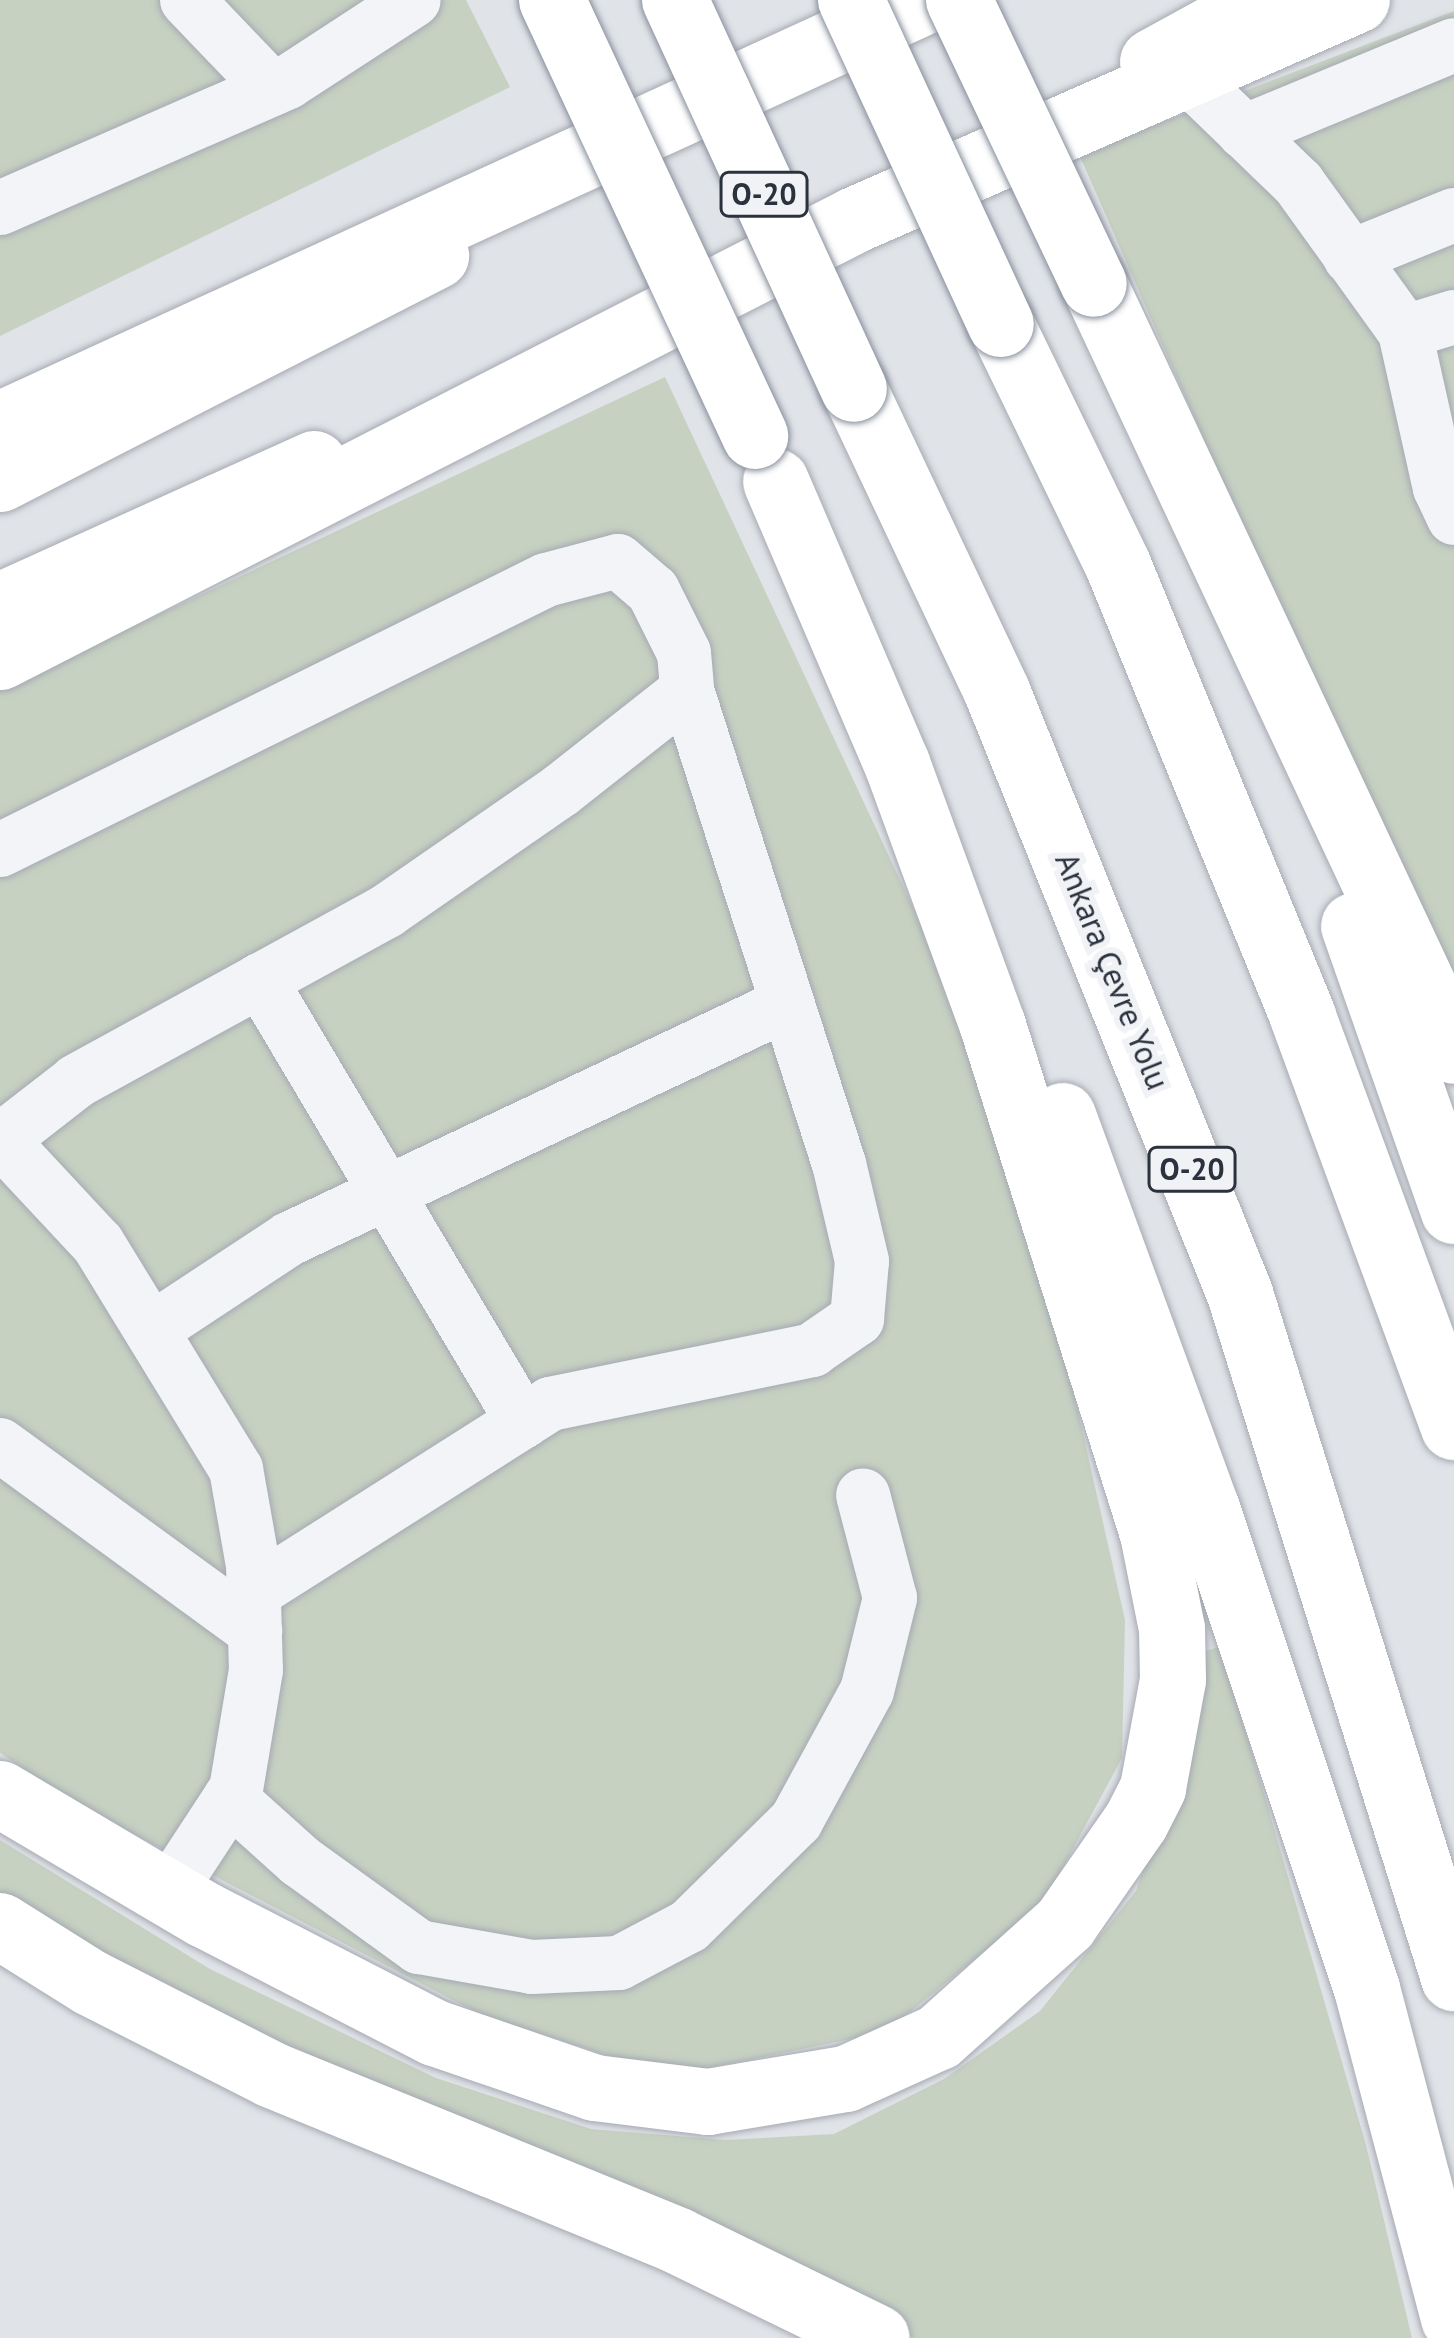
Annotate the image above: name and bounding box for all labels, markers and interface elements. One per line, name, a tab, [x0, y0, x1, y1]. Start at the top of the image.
road number: O-20	[719, 170, 809, 218]
street label: Ankara Çevre Yolu	[1047, 846, 1179, 1096]
road number: O-20	[1147, 1145, 1237, 1193]

